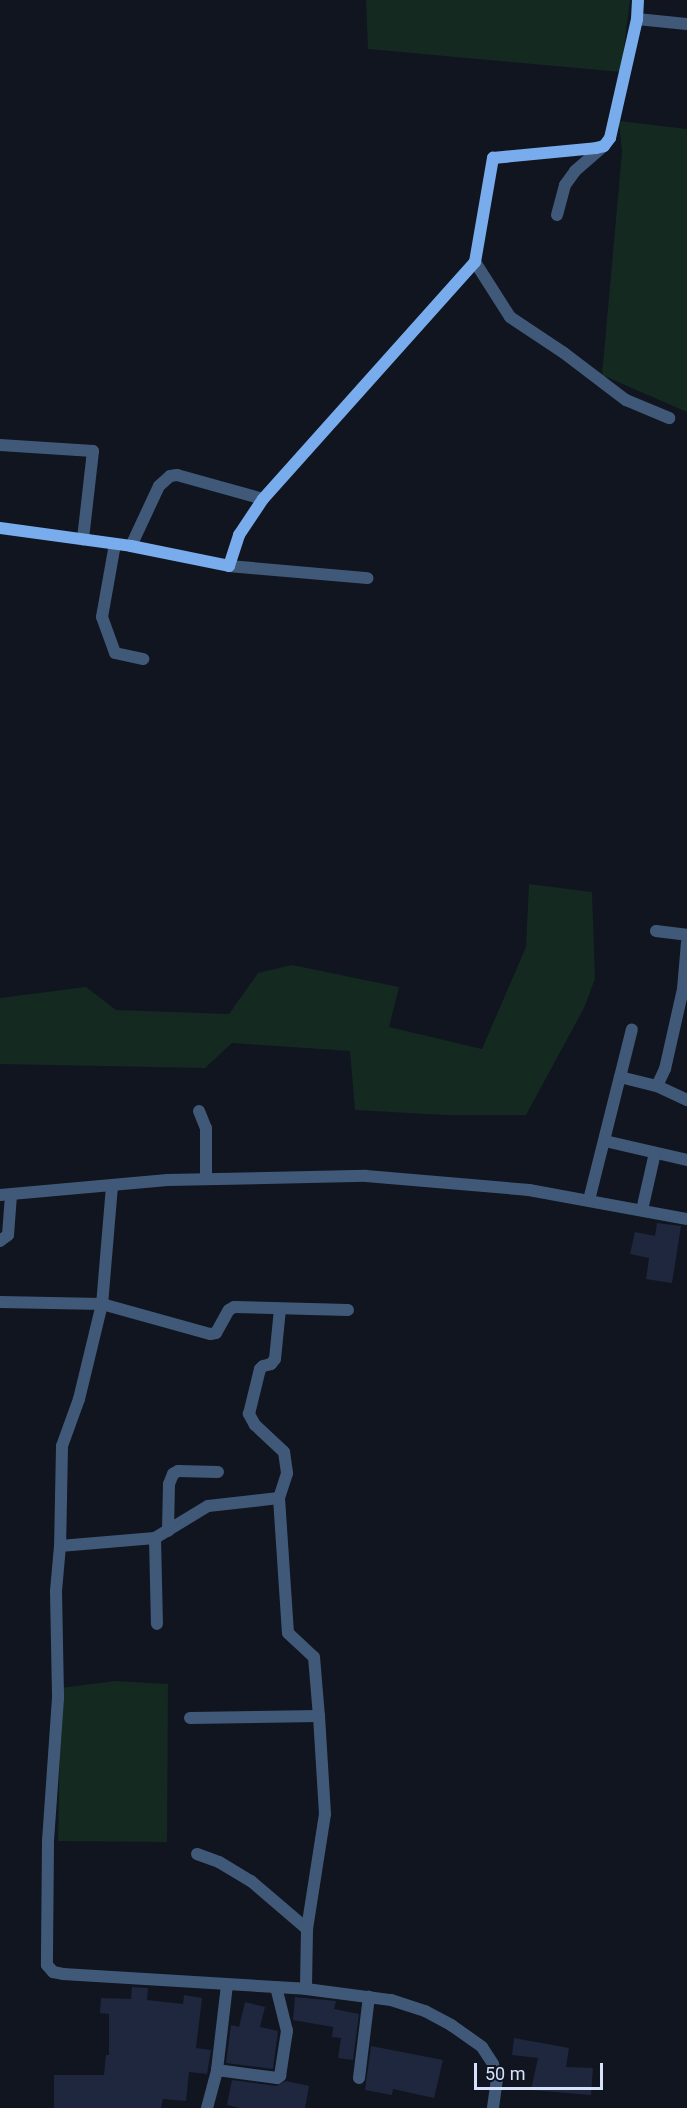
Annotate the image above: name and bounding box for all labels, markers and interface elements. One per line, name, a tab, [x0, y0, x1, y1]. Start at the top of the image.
scale bar	[477, 2051, 606, 2089]
text: 50 m	[485, 2063, 525, 2084]

